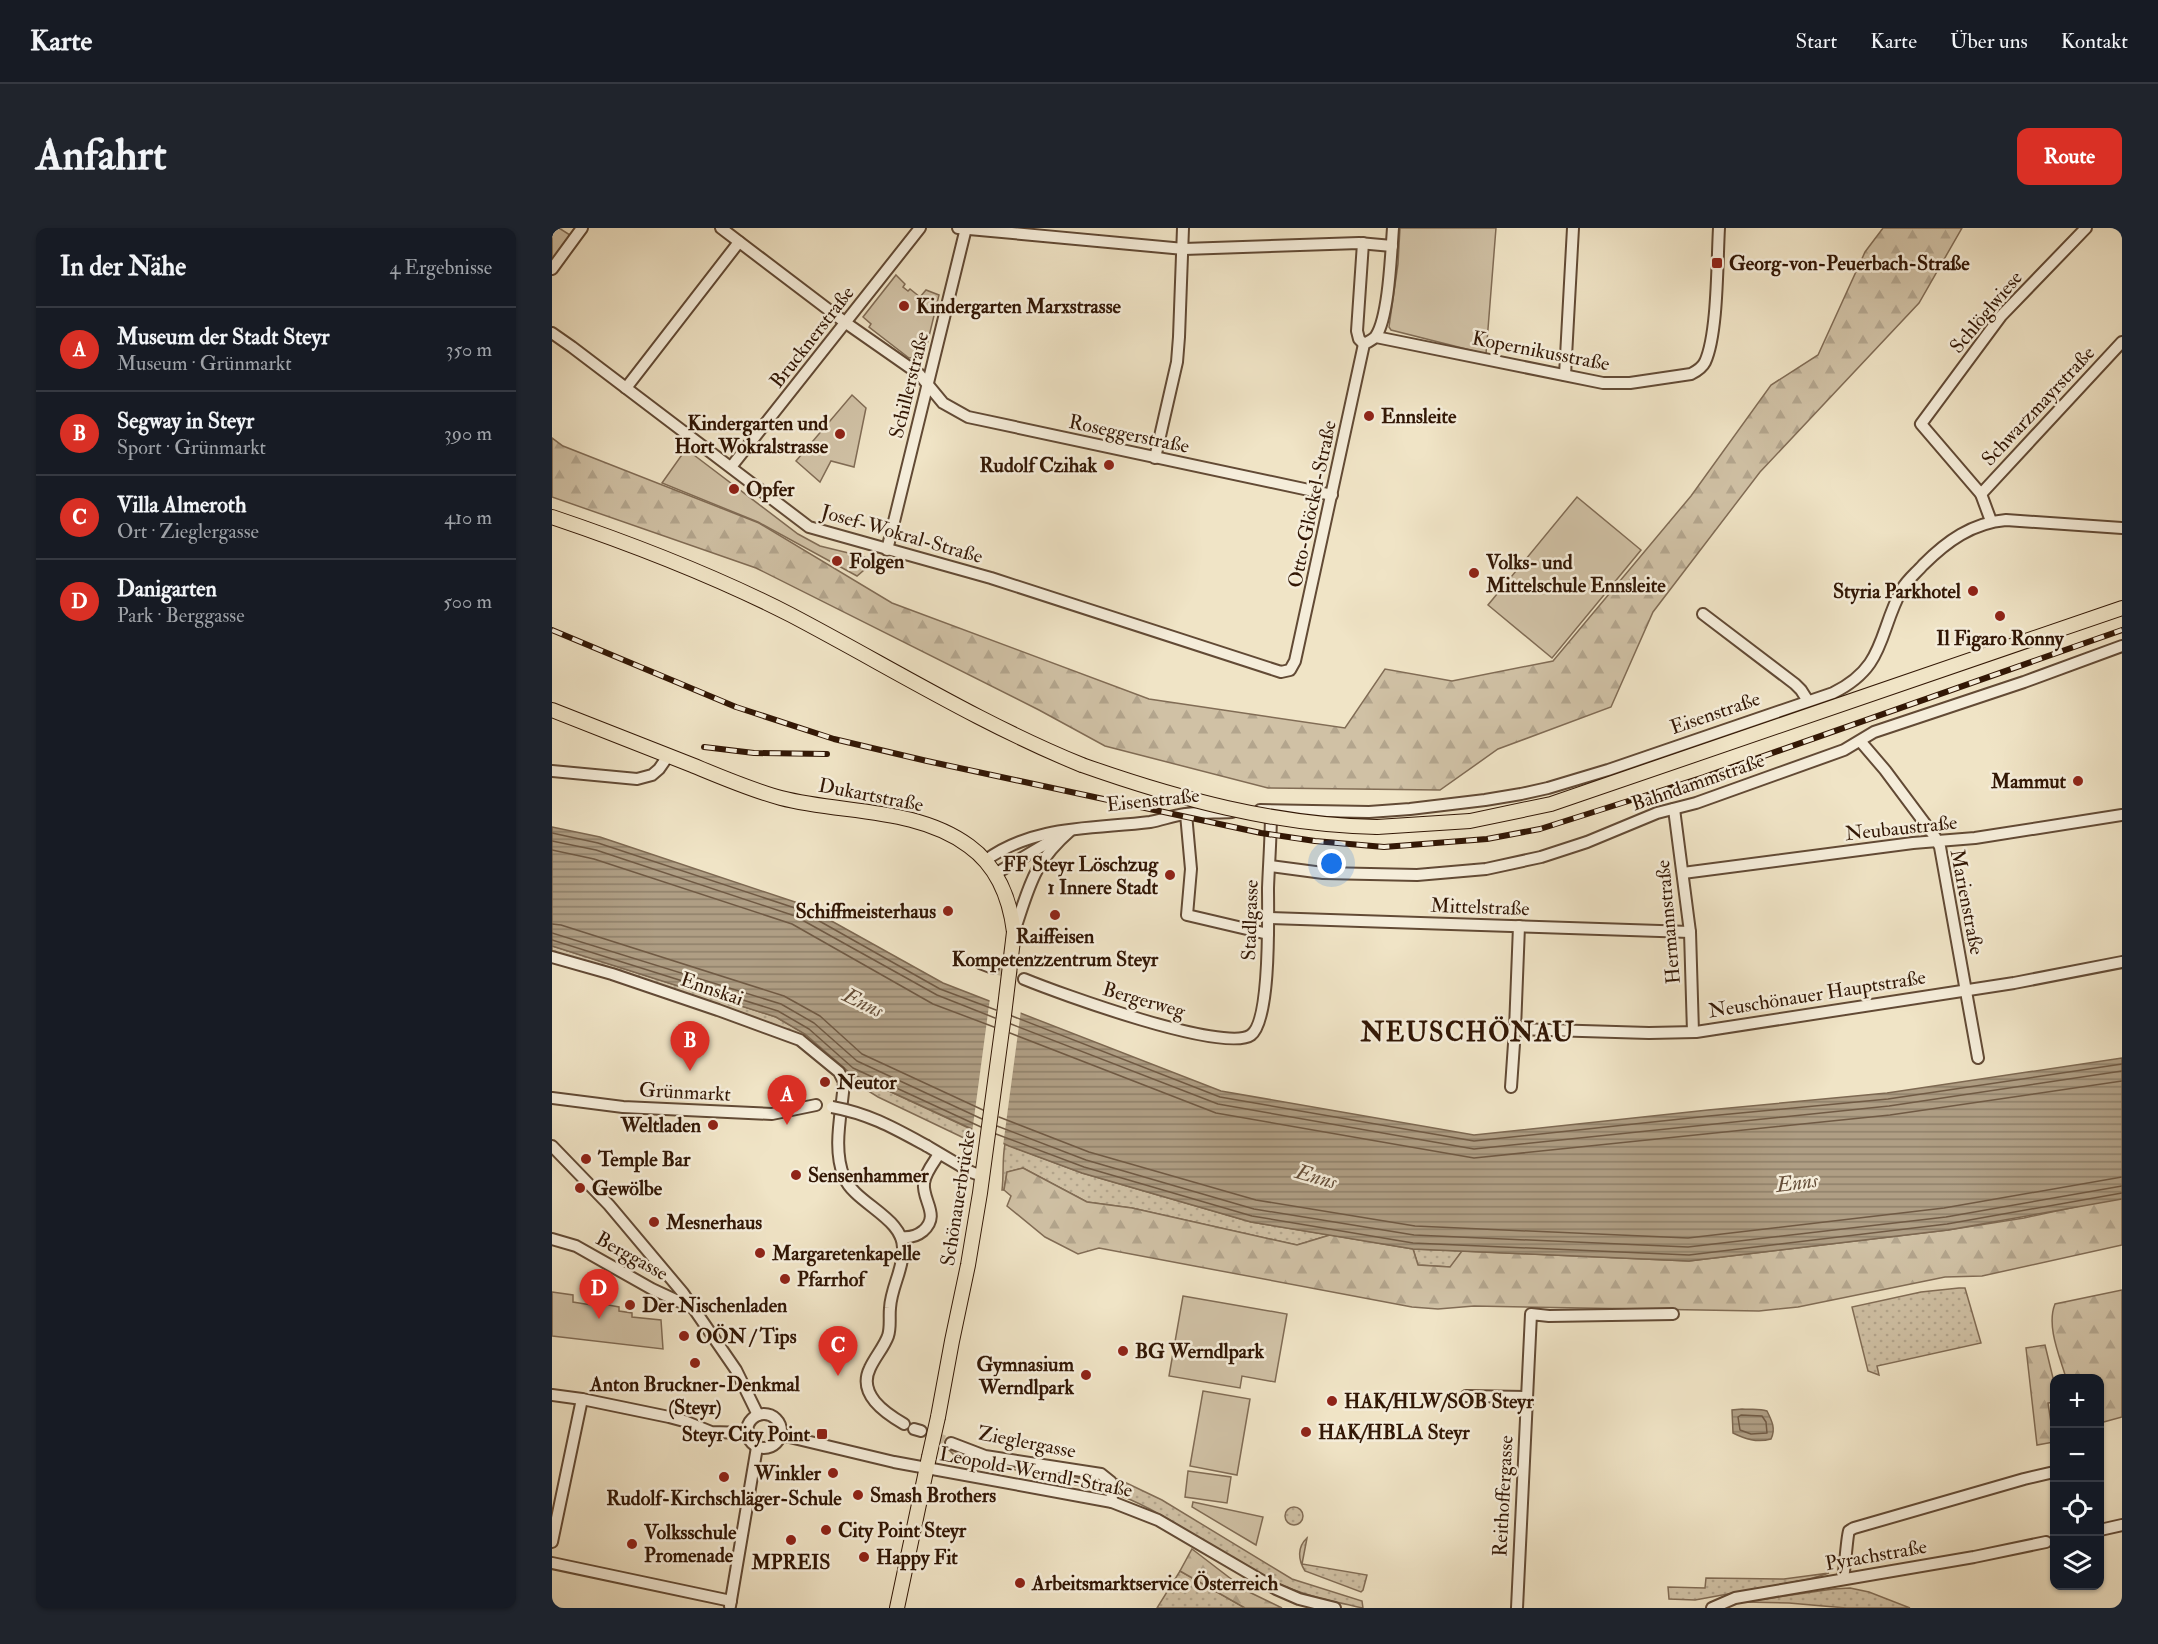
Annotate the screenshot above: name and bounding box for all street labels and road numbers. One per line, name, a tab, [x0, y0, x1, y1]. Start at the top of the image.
street label: Schlöglwiese	[1944, 266, 2028, 358]
street label: Brucknerstraße	[764, 281, 860, 393]
street label: Kopernikusstraße	[1470, 325, 1612, 378]
street label: Schillerstraße	[884, 329, 934, 441]
street label: Schwarzmayrstraße	[1976, 341, 2100, 471]
street label: Roseggerstraße	[1066, 409, 1192, 459]
street label: Otto-Glöckel-Straße	[1282, 418, 1342, 590]
street label: Josef-Wokral-Straße	[817, 499, 986, 569]
street label: Eisenstraße	[1667, 686, 1763, 740]
street label: Bahndammstraße	[1628, 747, 1768, 817]
street label: Dukartstraße	[816, 773, 926, 817]
street label: Eisenstraße	[1105, 783, 1201, 817]
street label: Neubaustraße	[1844, 810, 1958, 846]
street label: Marienstraße	[1945, 847, 1989, 957]
street label: Hermannstraße	[1650, 859, 1686, 985]
street label: Stadlgasse	[1236, 879, 1264, 961]
street label: Mittelstraße	[1430, 893, 1530, 921]
street label: Neuschönauer Hauptstraße	[1706, 964, 1928, 1025]
street label: Ennskai	[677, 967, 747, 1011]
street label: Bergerweg	[1100, 976, 1189, 1024]
street label: Grünmarkt	[638, 1077, 732, 1107]
street label: Schönauerbrücke	[935, 1128, 981, 1268]
street label: Berggasse	[591, 1226, 673, 1286]
street label: Zieglergasse	[976, 1420, 1078, 1464]
street label: Reithoffergasse	[1487, 1435, 1519, 1557]
street label: Leopold-Werndl-Straße	[937, 1441, 1135, 1504]
street label: Pyrachstraße	[1823, 1534, 1929, 1576]

